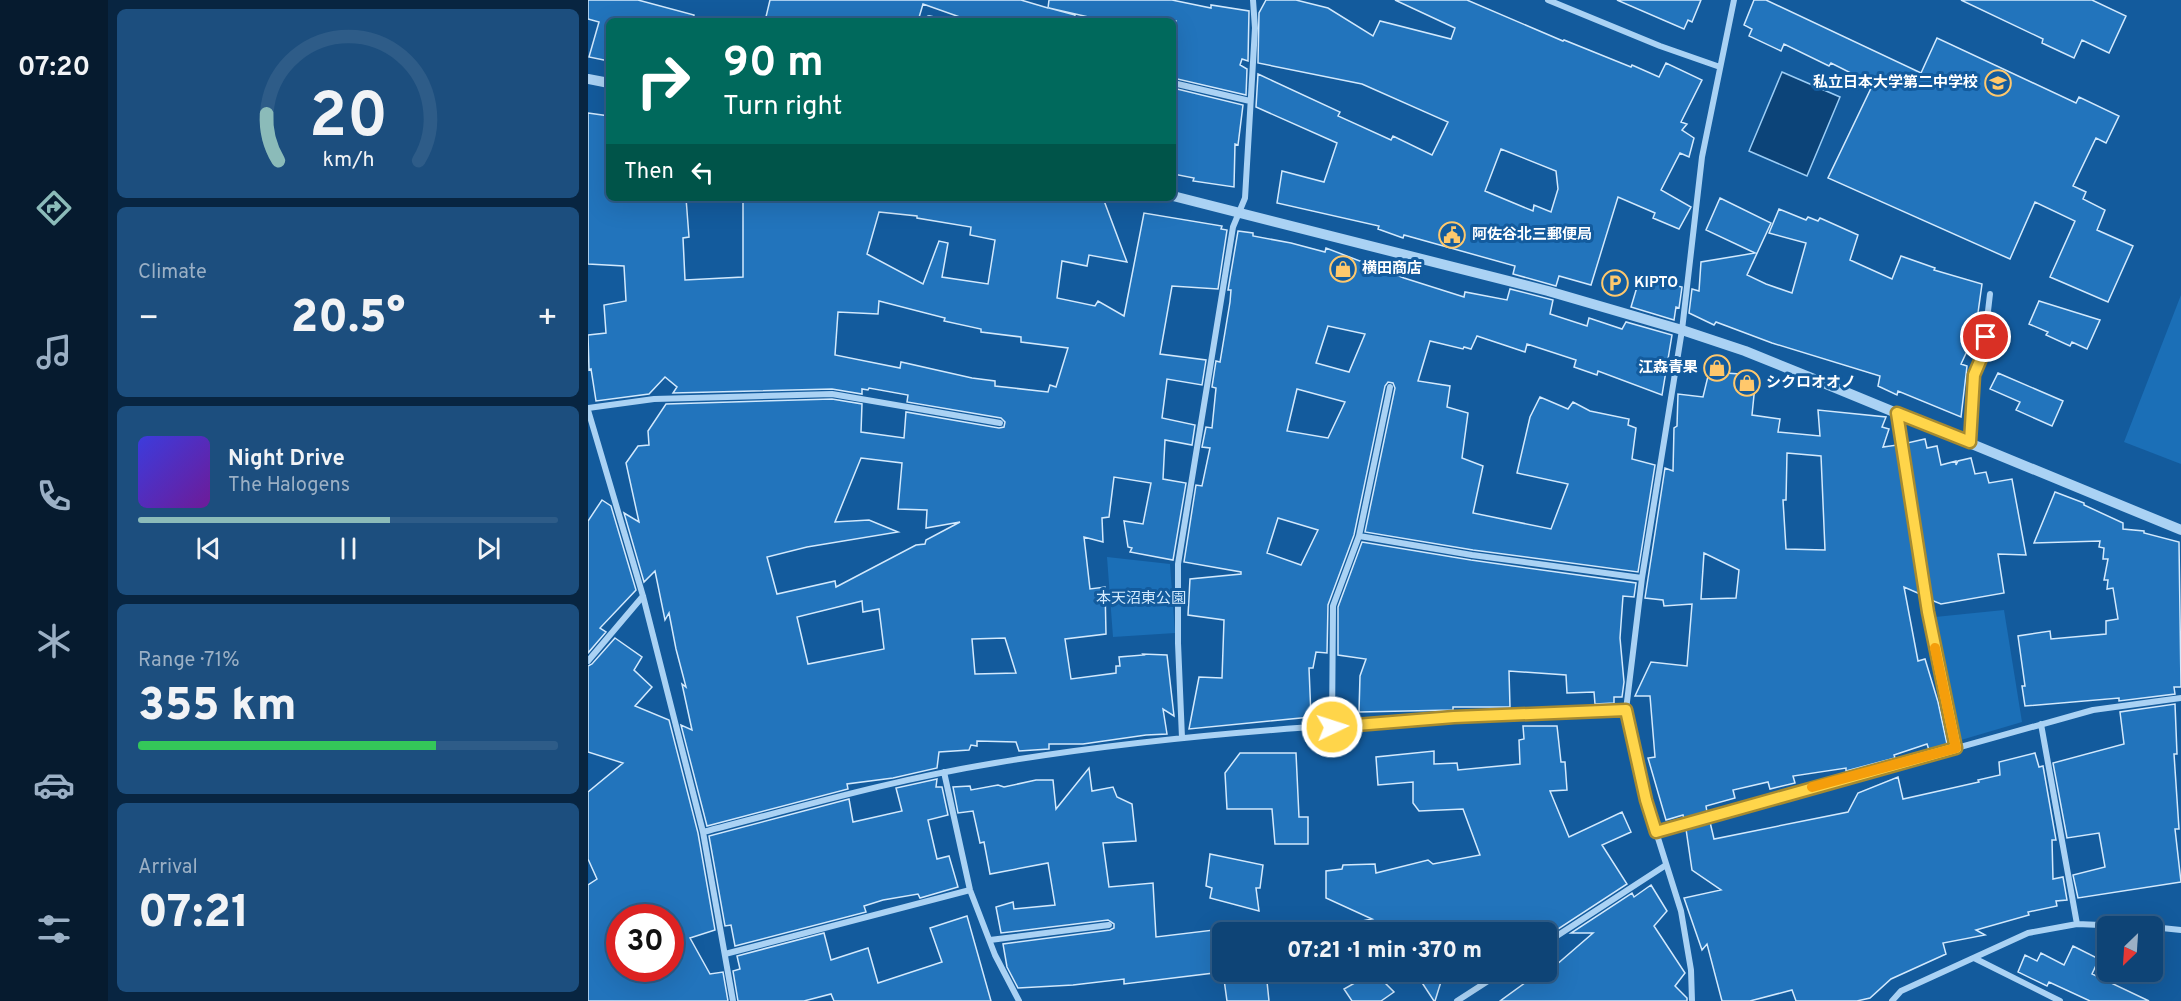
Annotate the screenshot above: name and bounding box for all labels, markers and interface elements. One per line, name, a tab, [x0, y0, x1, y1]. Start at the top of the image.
text: 90 m	[723, 38, 824, 91]
icon: right	[624, 42, 702, 120]
text: 07:20	[18, 51, 90, 85]
school or university icon: 私立日本大学第二中学校	[1983, 68, 2013, 98]
place label: 私立日本大学第二中学校	[1813, 74, 1978, 93]
text: 20	[308, 80, 388, 159]
text: Turn right	[723, 90, 842, 124]
text: km/h	[322, 147, 374, 174]
icon: left	[686, 156, 719, 189]
text: Then	[624, 159, 674, 186]
icon: directions	[33, 187, 75, 229]
public building icon: 阿佐谷北三郵便局	[1437, 220, 1467, 250]
place label: 阿佐谷北三郵便局	[1472, 226, 1592, 245]
shop icon: 横田商店	[1328, 254, 1358, 284]
place label: 横田商店	[1362, 259, 1422, 279]
text: Climate	[138, 260, 207, 286]
parking icon: KIPTO	[1600, 268, 1630, 298]
place label: KIPTO	[1634, 274, 1678, 293]
text: 20.5°	[291, 291, 405, 348]
text: −	[138, 299, 159, 341]
text: +	[537, 299, 558, 341]
pin	[1960, 311, 2011, 362]
icon: arrive	[1969, 320, 2002, 353]
icon: music	[33, 331, 75, 373]
shop icon: 江森青果	[1702, 353, 1732, 383]
place label: 江森青果	[1638, 359, 1698, 378]
shop icon: シクロオオノ	[1732, 368, 1762, 398]
place label: シクロオオノ	[1766, 374, 1856, 393]
text: Night Drive	[228, 446, 345, 473]
text: The Halogens	[228, 473, 350, 499]
icon: phone	[33, 475, 75, 517]
icon: previous	[192, 532, 225, 565]
icon: pause	[332, 532, 365, 565]
icon: next	[472, 532, 505, 565]
park label: 本天沼東公園	[1096, 590, 1186, 609]
icon: climate	[33, 620, 75, 662]
text: Range · 71%	[138, 648, 240, 674]
text: 355 km	[138, 679, 297, 736]
position arrow	[1300, 695, 1364, 759]
icon: car	[33, 764, 75, 806]
text: Arrival	[138, 855, 198, 881]
text: 07:21	[138, 886, 249, 943]
speed limit sign: 30	[606, 904, 684, 982]
icon: filters	[33, 908, 75, 950]
north arrow	[2097, 916, 2163, 982]
map controls	[2097, 916, 2163, 982]
text: 07:21 · 1 min · 370 m	[1287, 938, 1482, 965]

